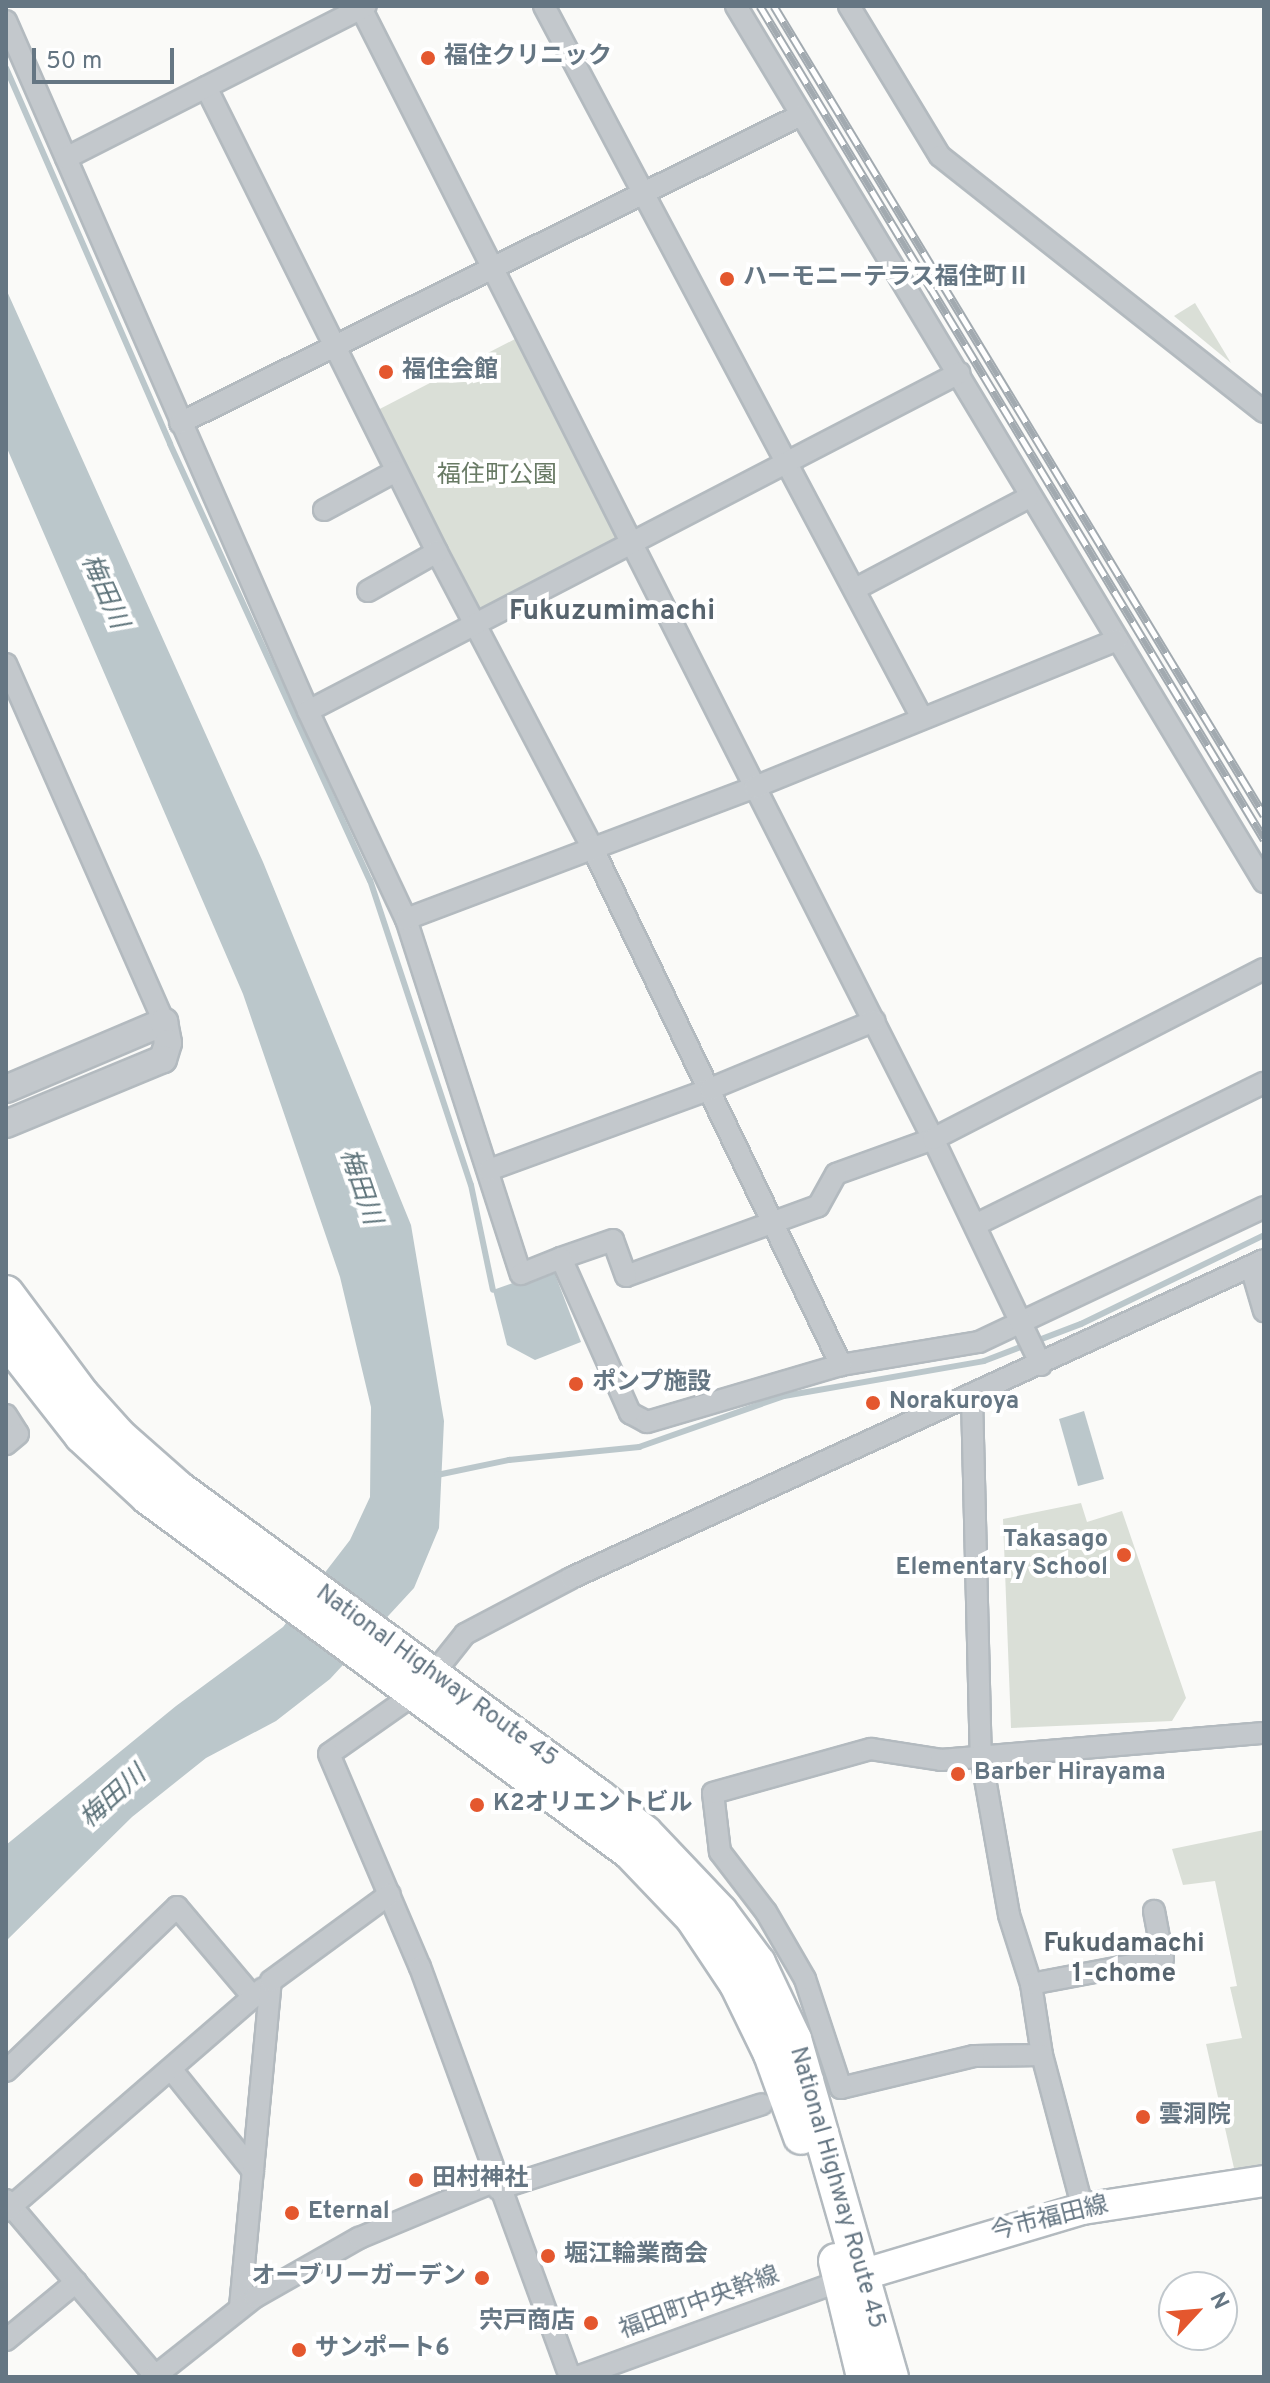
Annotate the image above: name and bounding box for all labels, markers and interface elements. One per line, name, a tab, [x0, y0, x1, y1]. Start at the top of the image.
scale bar	[36, 32, 178, 82]
place label: 福住クリニック	[444, 44, 612, 72]
text: 50 m	[46, 47, 102, 77]
marker: 福住クリニック	[419, 49, 437, 67]
place label: ハーモニーテラス福住町Ⅱ	[743, 265, 1031, 293]
marker: ハーモニーテラス福住町Ⅱ	[718, 270, 736, 288]
place label: 福住会館	[402, 358, 498, 386]
marker: 福住会館	[377, 363, 395, 381]
park label: 福住町公園	[437, 463, 557, 491]
water label: 梅田川	[73, 550, 133, 634]
district label: Fukuzumimachi	[509, 595, 715, 629]
water label: 梅田川	[332, 1145, 386, 1229]
place label: ポンプ施設	[592, 1370, 712, 1398]
marker: ポンプ施設	[567, 1375, 585, 1393]
place label: Norakuroya	[889, 1389, 1019, 1417]
marker: Norakuroya	[864, 1394, 882, 1412]
place label: Takasago Elementary School	[896, 1527, 1108, 1583]
marker: Takasago Elementary School	[1115, 1546, 1133, 1564]
street label: National Highway Route 45	[310, 1580, 562, 1774]
water label: 梅田川	[75, 1760, 153, 1836]
place label: Barber Hirayama	[974, 1760, 1166, 1788]
marker: Barber Hirayama	[949, 1765, 967, 1783]
place label: K2オリエントビル	[493, 1791, 693, 1819]
marker: K2オリエントビル	[468, 1796, 486, 1814]
district label: Fukudamachi 1-chome	[1043, 1929, 1205, 1990]
street label: National Highway Route 45	[782, 2044, 890, 2332]
place label: 雲洞院	[1159, 2103, 1231, 2131]
marker: 雲洞院	[1134, 2108, 1152, 2126]
place label: 田村神社	[432, 2166, 528, 2194]
marker: 田村神社	[407, 2171, 425, 2189]
street label: 今市福田線	[988, 2192, 1112, 2248]
place label: Eternal	[308, 2199, 390, 2227]
marker: Eternal	[283, 2204, 301, 2222]
place label: 堀江輪業商会	[564, 2242, 708, 2270]
marker: 堀江輪業商会	[539, 2247, 557, 2265]
street label: 福田町中央幹線	[616, 2262, 784, 2346]
place label: オーブリーガーデン	[250, 2264, 466, 2292]
marker: オーブリーガーデン	[473, 2269, 491, 2287]
north arrow	[1158, 2271, 1238, 2351]
text: N	[1203, 2288, 1234, 2314]
place label: 宍戸商店	[479, 2309, 575, 2337]
marker: 宍戸商店	[582, 2314, 600, 2332]
place label: サンポート6	[315, 2336, 450, 2364]
marker: サンポート6	[290, 2341, 308, 2359]

